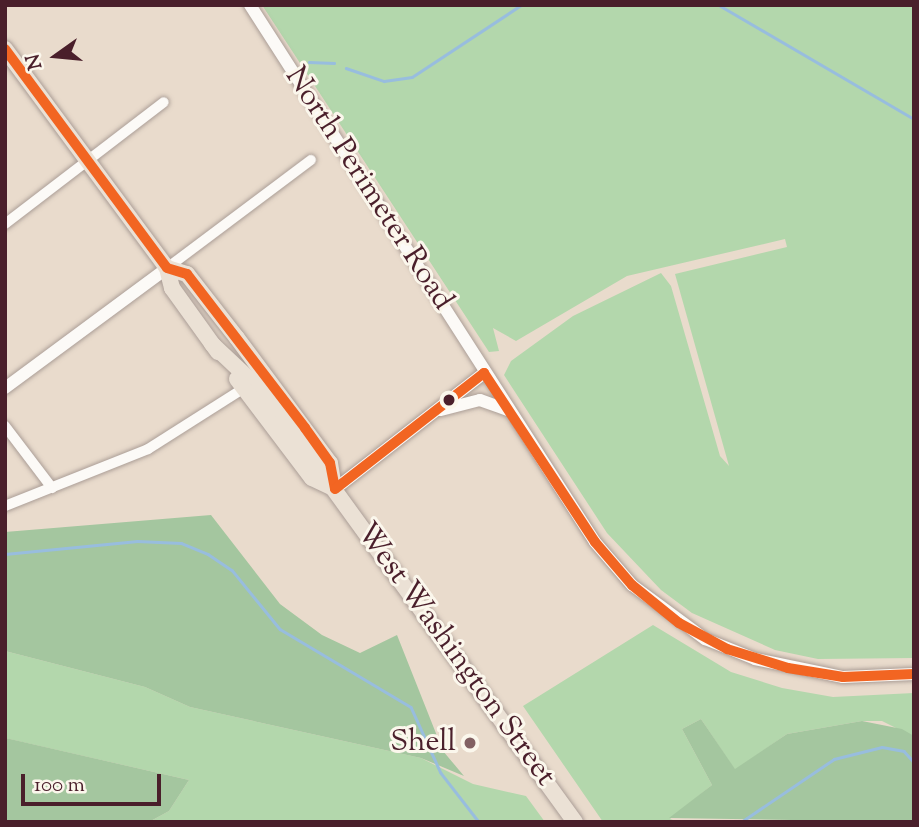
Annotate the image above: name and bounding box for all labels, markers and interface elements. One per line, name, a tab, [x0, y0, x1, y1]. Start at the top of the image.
north arrow	[21, 21, 91, 91]
text: N	[20, 51, 50, 72]
street label: North Perimeter Road	[276, 61, 460, 317]
unlabelled marker	[442, 393, 456, 407]
street label: West Washington Street	[347, 516, 563, 794]
place label: Shell	[390, 725, 456, 761]
marker: Shell	[462, 735, 478, 751]
scale bar	[24, 760, 164, 804]
text: 100 m	[34, 771, 85, 801]

